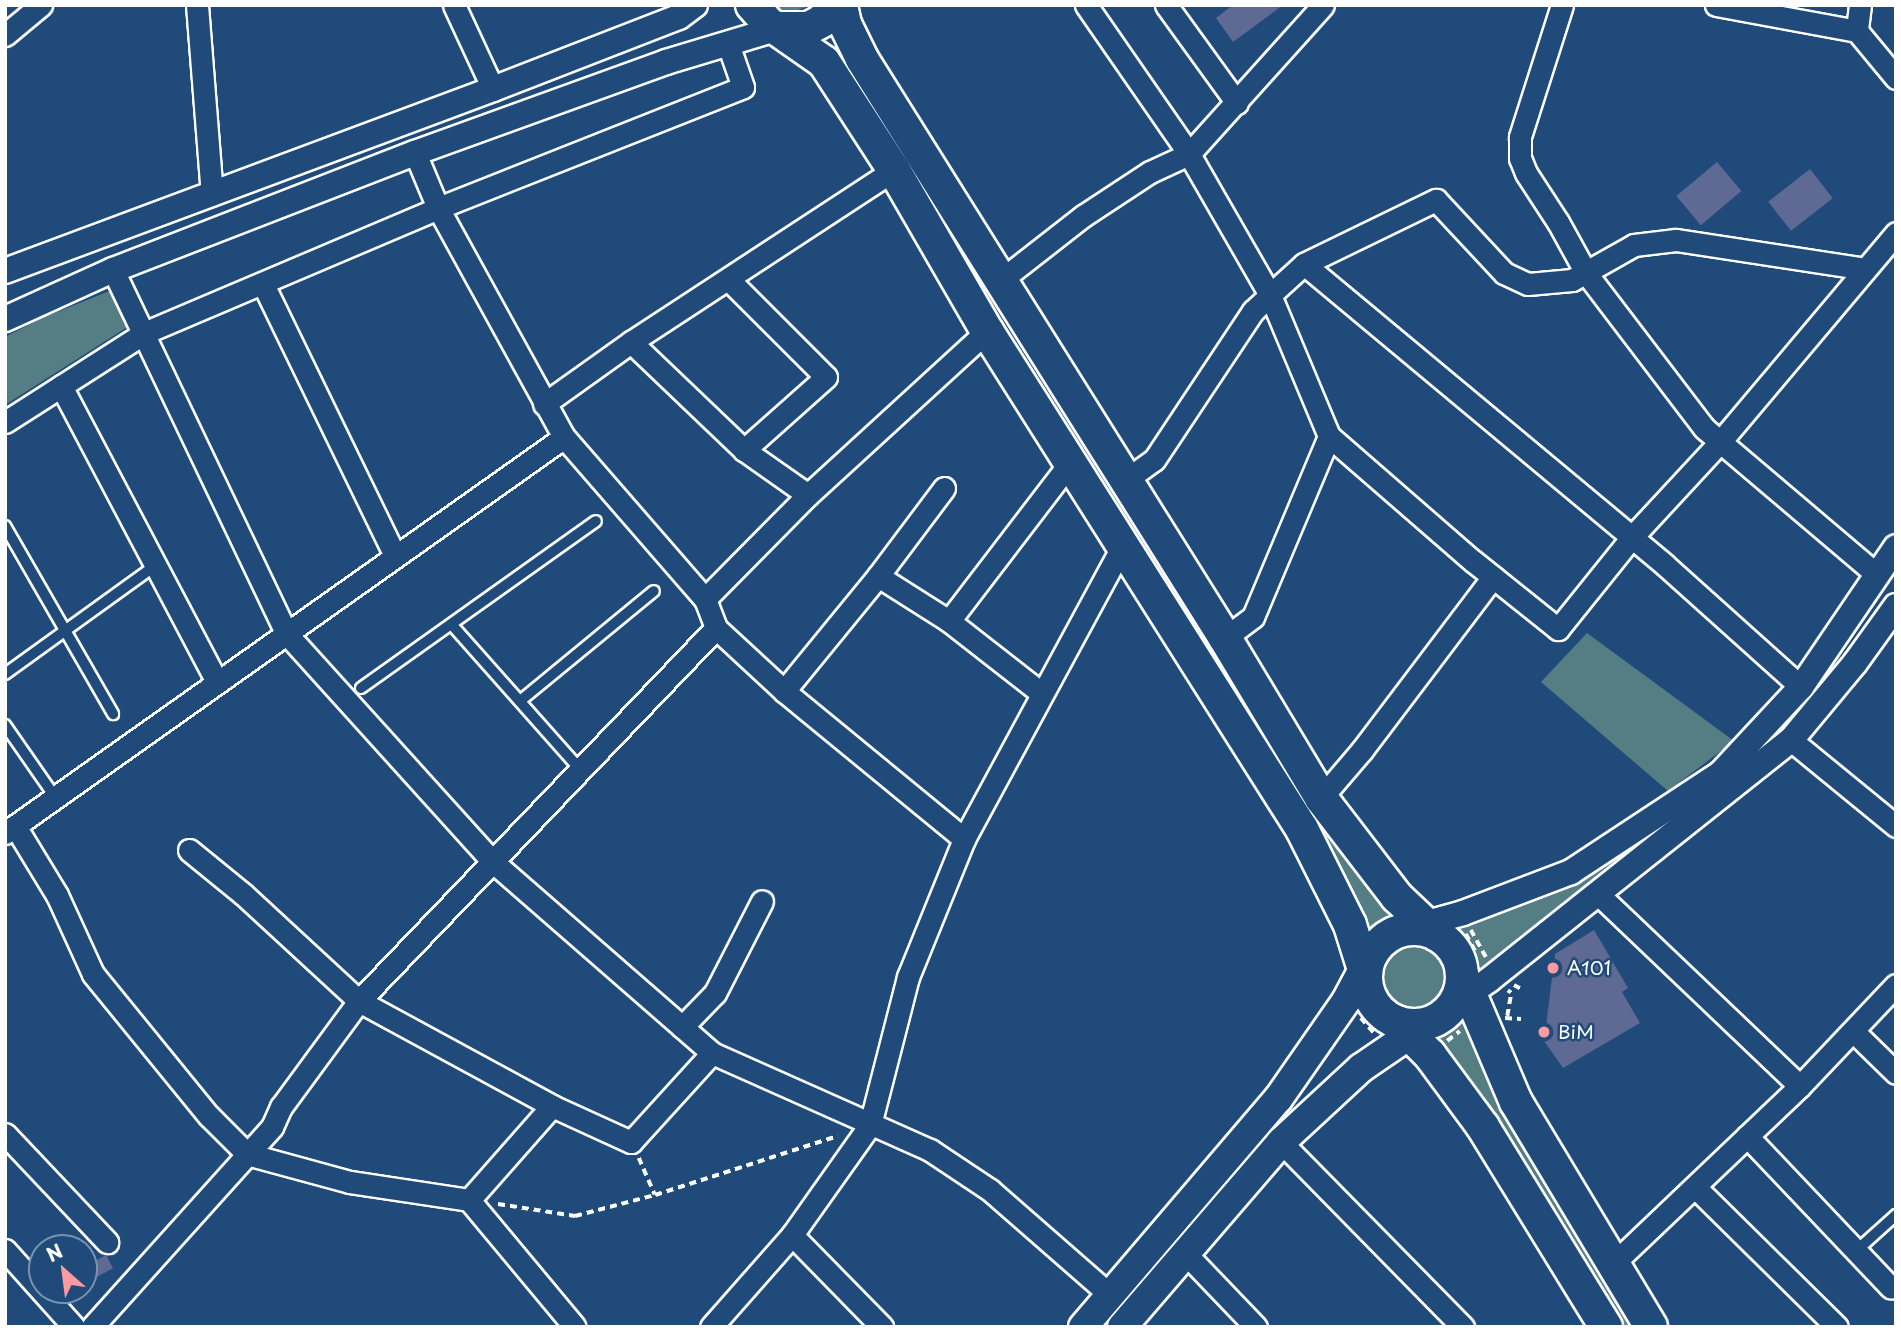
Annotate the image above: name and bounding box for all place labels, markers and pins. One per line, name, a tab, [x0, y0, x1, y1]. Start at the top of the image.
place label: A101	[1567, 957, 1611, 979]
marker: A101	[1545, 960, 1561, 976]
place label: BiM	[1558, 1021, 1594, 1043]
marker: BiM	[1536, 1024, 1552, 1040]

